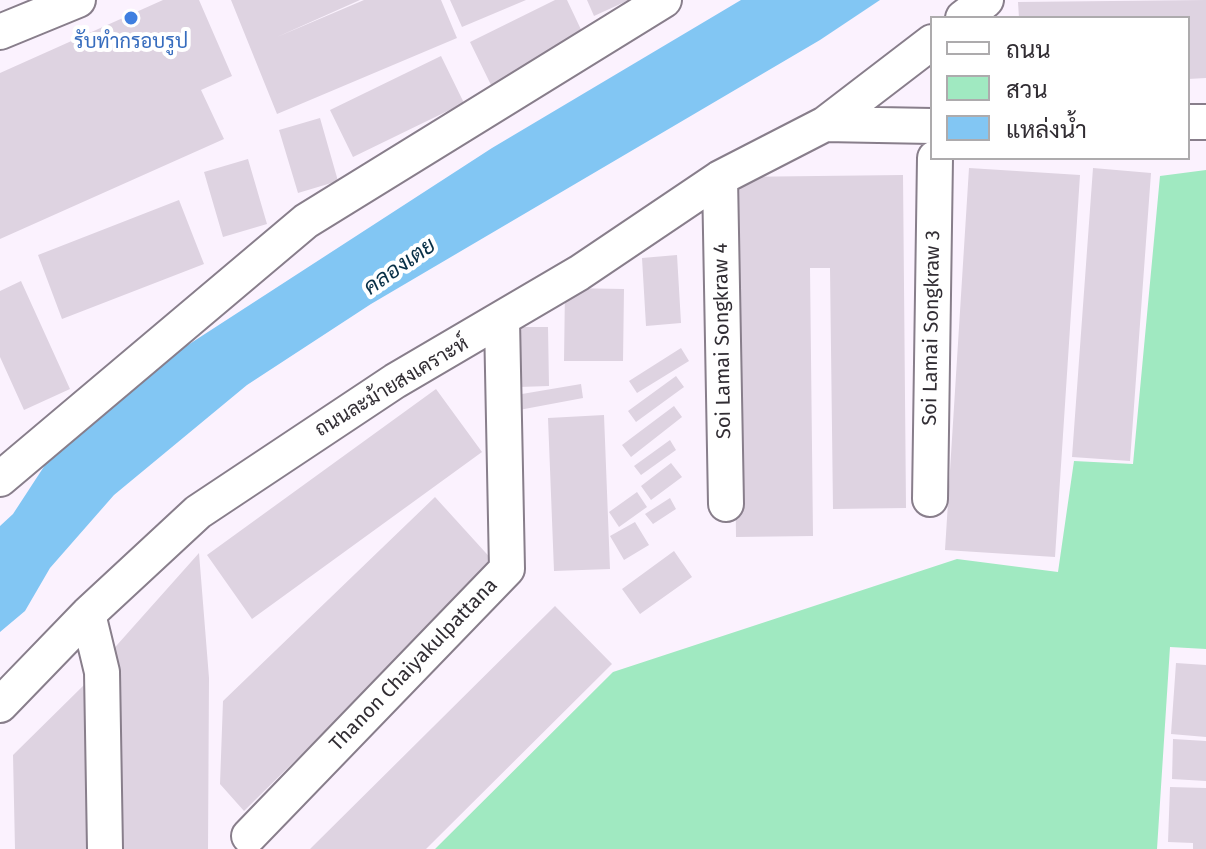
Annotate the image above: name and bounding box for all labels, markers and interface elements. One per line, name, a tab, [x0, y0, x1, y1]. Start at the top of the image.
marker: รับทำกรอบรูป	[122, 9, 140, 27]
legend	[930, 16, 1190, 160]
place label: รับทำกรอบรูป	[74, 30, 188, 54]
text: ถนน	[1006, 36, 1051, 64]
text: สวน	[1006, 76, 1048, 104]
text: แหล่งน้ำ	[1006, 116, 1087, 144]
street label: Soi Lamai Songkraw 3	[918, 230, 946, 426]
water label: คลองเตย	[359, 233, 441, 301]
street label: Soi Lamai Songkraw 4	[709, 243, 737, 439]
street label: ถนนละม้ายสงเคราะห์	[311, 332, 473, 442]
street label: Thanon Chaiyakulpattana	[325, 574, 503, 756]

